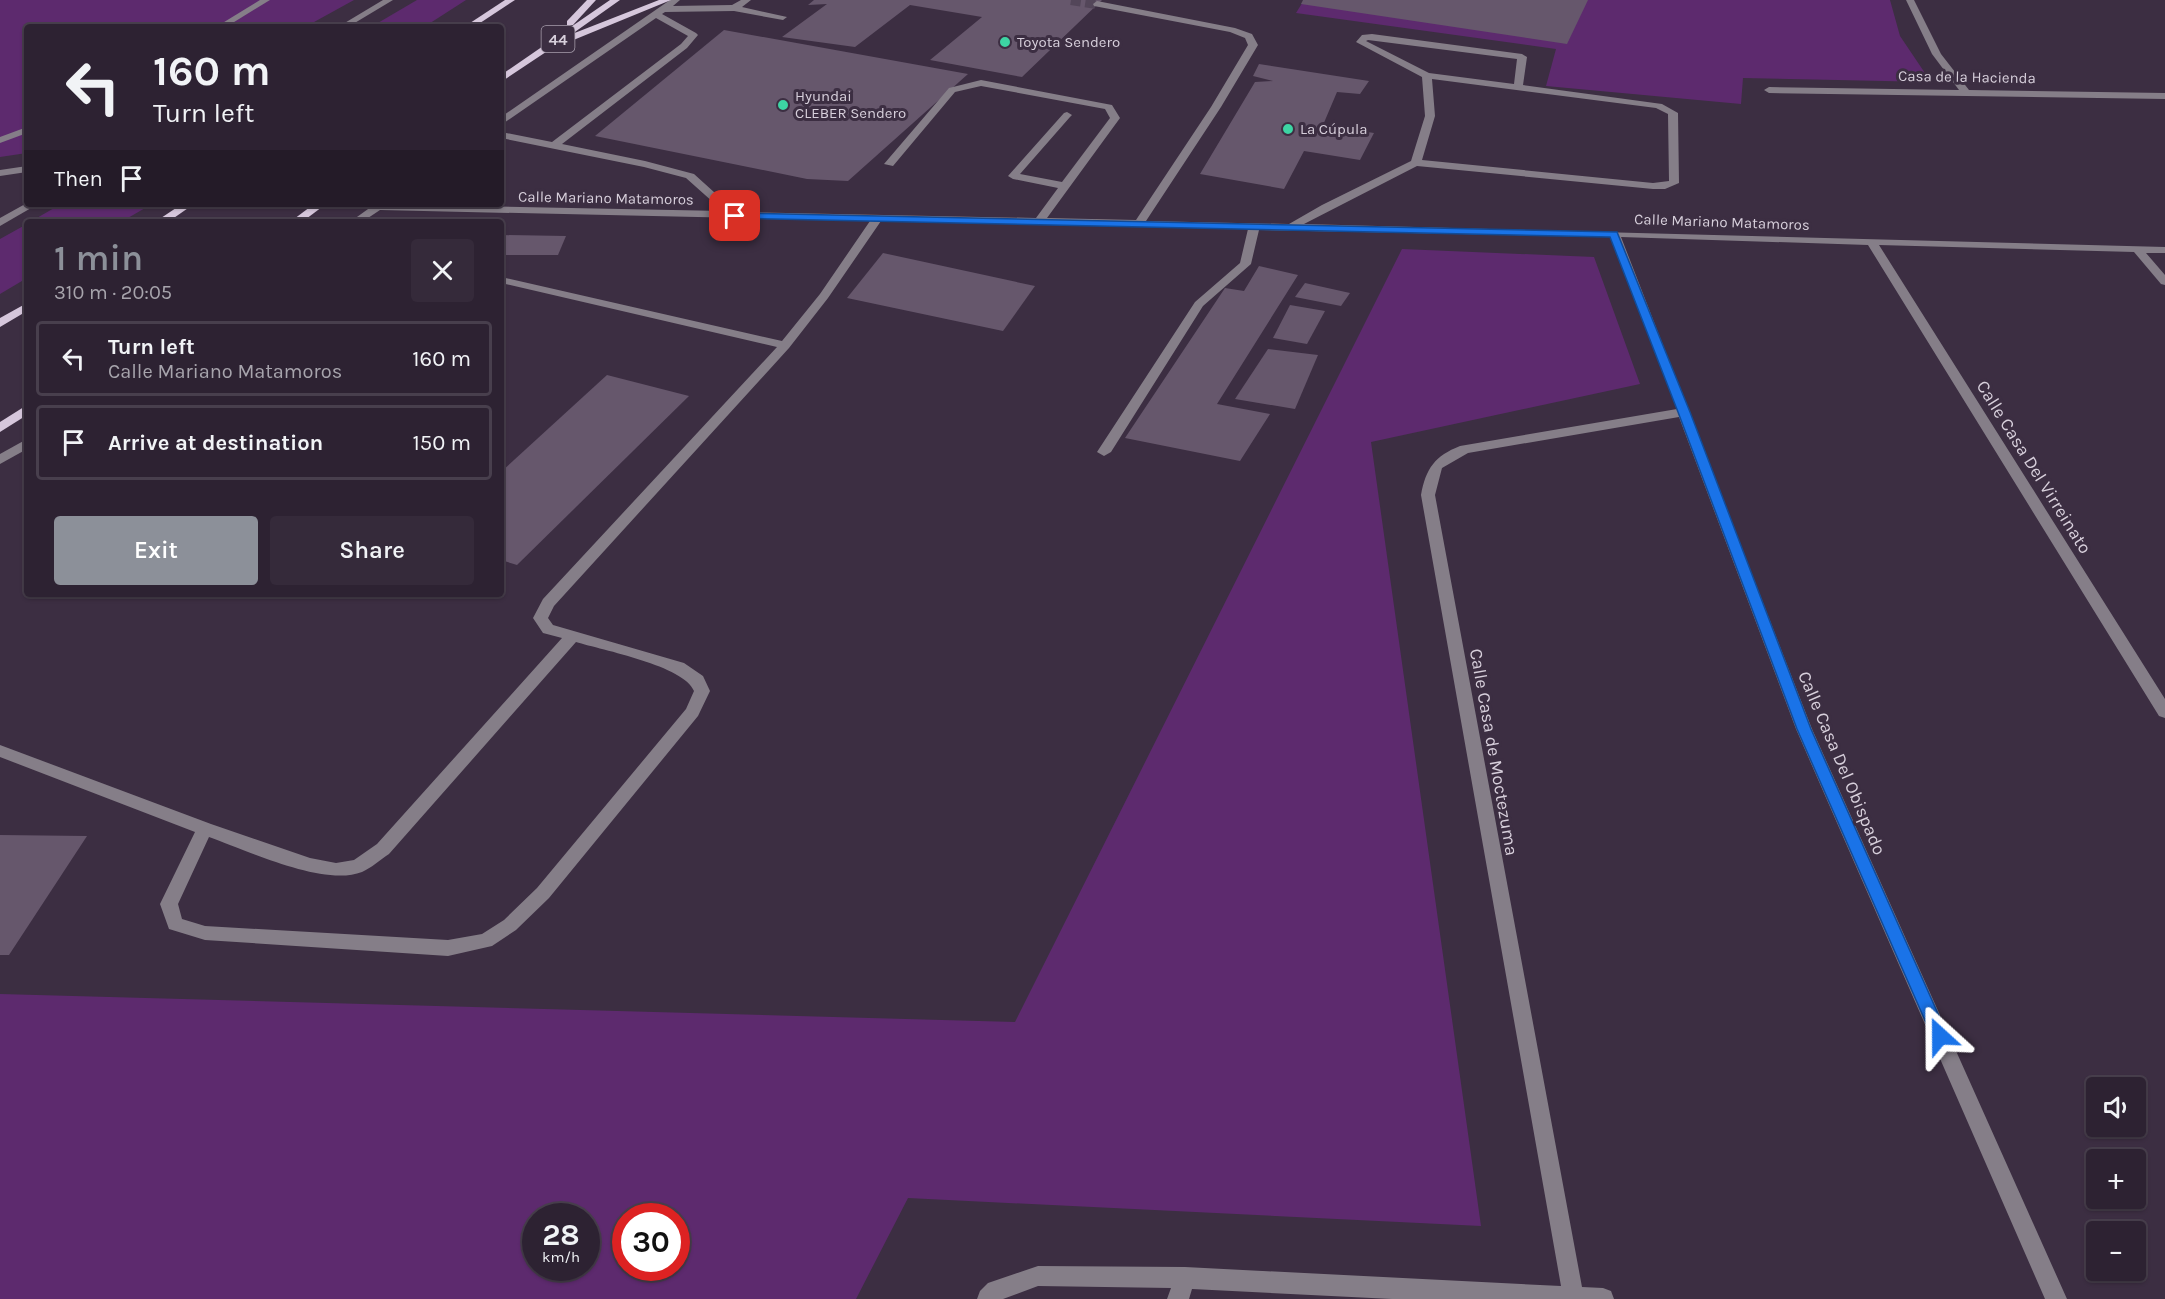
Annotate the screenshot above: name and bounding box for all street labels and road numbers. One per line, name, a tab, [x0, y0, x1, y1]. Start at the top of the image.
road number: 44	[542, 26, 574, 52]
street label: Casa de la Hacienda	[1898, 67, 2036, 87]
street label: Calle Mariano Matamoros	[518, 187, 694, 209]
street label: Calle Mariano Matamoros	[1634, 210, 1810, 234]
street label: Calle Casa Del Virreinato	[1972, 376, 2096, 558]
street label: Calle Casa de Moctezuma	[1465, 647, 1523, 857]
street label: Calle Casa Del Obispado	[1793, 668, 1891, 858]

